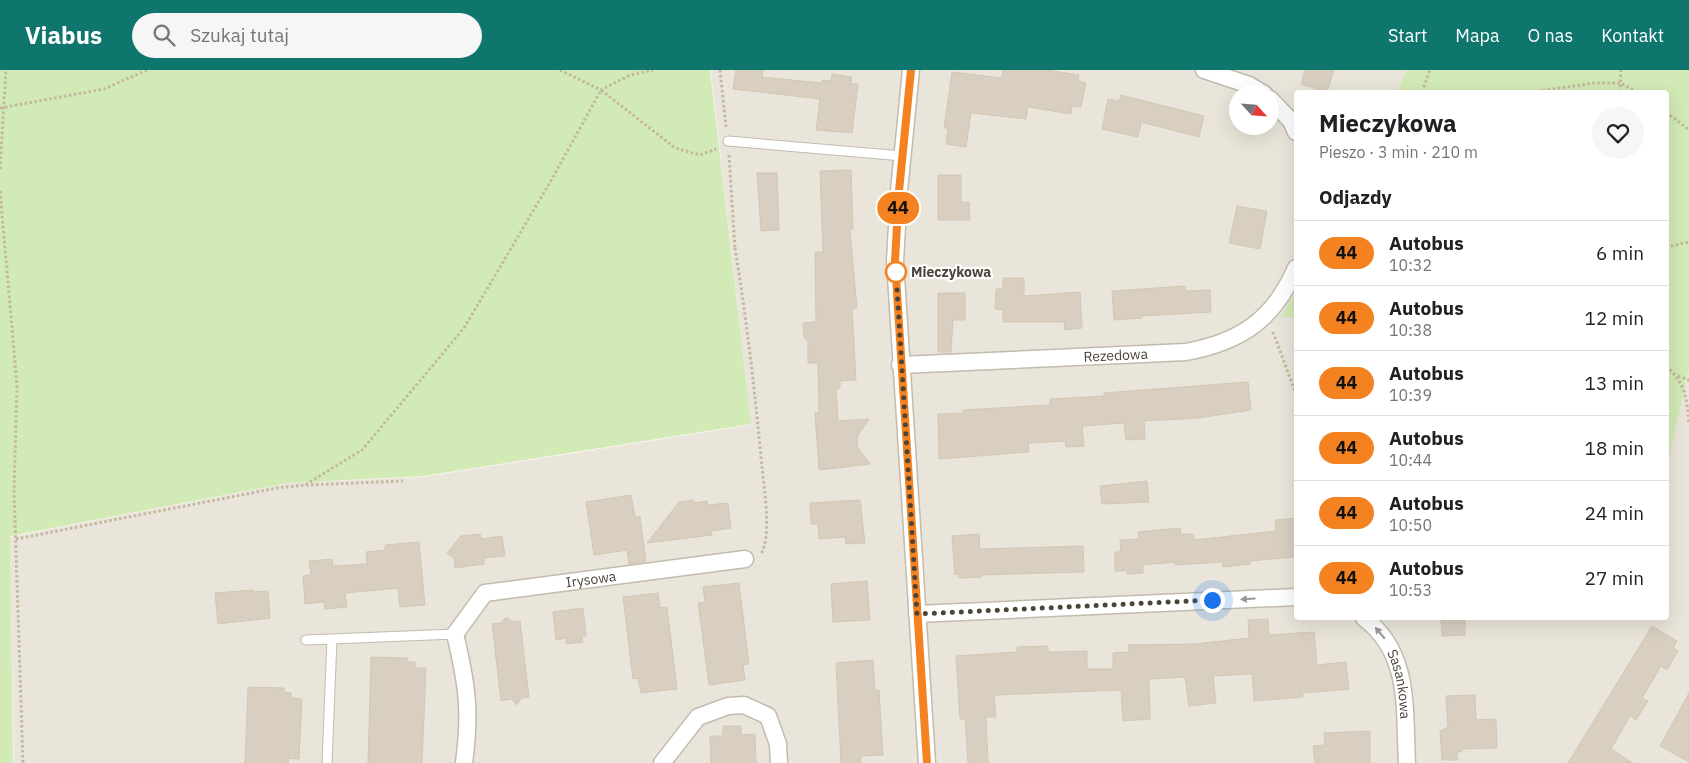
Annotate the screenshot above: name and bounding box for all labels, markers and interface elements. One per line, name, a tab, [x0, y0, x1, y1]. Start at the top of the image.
search box	[132, 13, 482, 58]
text: Viabus	[25, 19, 102, 51]
icon: search	[150, 21, 178, 49]
text: Szukaj tutaj	[190, 23, 289, 47]
text: Start	[1388, 24, 1427, 47]
text: Mapa	[1455, 24, 1500, 47]
text: O nas	[1528, 24, 1573, 47]
text: Kontakt	[1601, 24, 1664, 47]
north arrow	[1229, 85, 1279, 135]
map controls	[1229, 85, 1279, 135]
text: Mieczykowa	[1319, 107, 1457, 139]
button: heart	[1592, 107, 1644, 159]
text: Pieszo · 3 min · 210 m	[1319, 142, 1478, 162]
text: Odjazdy	[1319, 185, 1392, 209]
line badge: 44	[876, 192, 920, 224]
text: 44	[887, 196, 909, 219]
text: Autobus	[1389, 231, 1464, 255]
text: 44	[1336, 241, 1357, 264]
text: 6 min	[1596, 241, 1644, 265]
text: 10:32	[1389, 255, 1432, 275]
marker: Mieczykowa	[885, 261, 907, 283]
place label: Mieczykowa	[911, 263, 991, 281]
text: Autobus	[1389, 296, 1464, 320]
text: 44	[1336, 306, 1357, 329]
text: 12 min	[1585, 306, 1644, 330]
text: 10:38	[1389, 320, 1432, 340]
street label: Rezedowa	[1083, 345, 1149, 366]
text: Autobus	[1389, 361, 1464, 385]
text: 44	[1336, 371, 1357, 394]
text: 13 min	[1585, 371, 1644, 395]
text: 10:39	[1389, 385, 1432, 405]
text: Autobus	[1389, 426, 1464, 450]
text: 44	[1336, 436, 1357, 459]
text: 18 min	[1585, 436, 1644, 460]
text: 10:44	[1389, 450, 1432, 470]
text: Autobus	[1389, 491, 1464, 515]
text: 44	[1336, 501, 1357, 524]
text: 24 min	[1585, 501, 1644, 525]
text: 10:50	[1389, 515, 1432, 535]
text: Autobus	[1389, 556, 1464, 580]
text: 44	[1336, 566, 1357, 589]
text: 27 min	[1585, 566, 1644, 590]
street label: Irysowa	[565, 567, 618, 591]
text: 10:53	[1389, 580, 1432, 600]
your location	[1200, 588, 1225, 613]
one-way arrow	[1239, 595, 1255, 603]
one-way arrow	[1375, 626, 1386, 639]
street label: Sasankowa	[1383, 646, 1414, 720]

